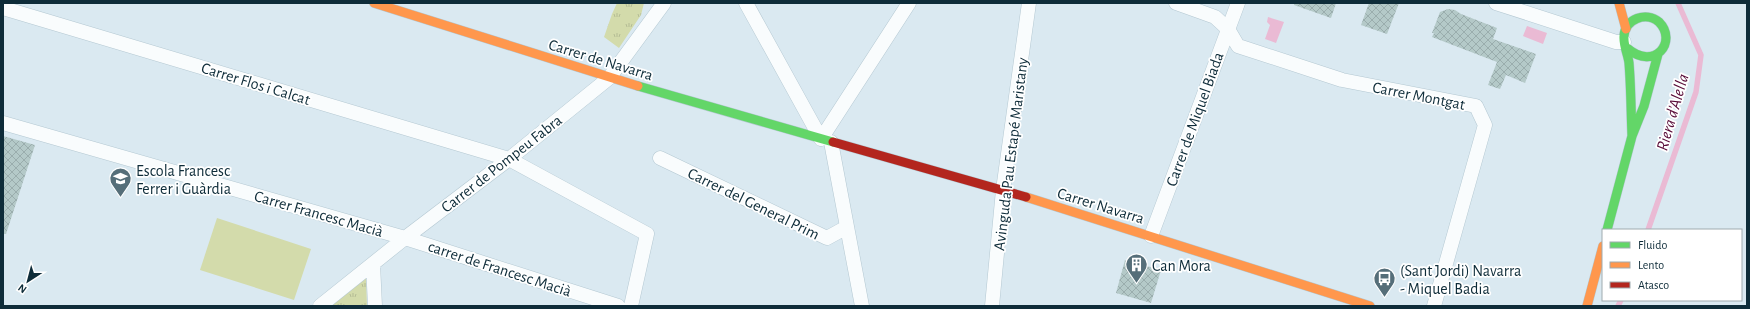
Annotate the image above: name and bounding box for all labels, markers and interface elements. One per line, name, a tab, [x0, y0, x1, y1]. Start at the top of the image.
street label: Carrer de Navarra	[547, 36, 655, 83]
street label: Carrer de Miquel Biada	[1163, 50, 1227, 189]
street label: Avinguda Pau Estapé Maristany	[991, 57, 1032, 252]
street label: Carrer Flos i Calcat	[199, 60, 312, 108]
water label: Riera d'Alella	[1653, 72, 1692, 153]
street label: Carrer Montgat	[1371, 79, 1467, 113]
street label: Carrer de Pompeu Fabra	[438, 112, 565, 216]
place label: Escola Francesc Ferrer i Guàrdia	[136, 163, 231, 197]
street label: Carrer del General Prim	[685, 165, 822, 243]
school or university icon: Escola Francesc Ferrer i Guàrdia	[108, 166, 134, 199]
street label: Carrer Navarra	[1055, 185, 1146, 227]
street label: Carrer Francesc Macià	[252, 188, 385, 240]
legend	[1602, 229, 1742, 301]
street label: carrer de Francesc Macià	[426, 238, 573, 300]
text: Fluido	[1638, 239, 1667, 251]
building icon: Can Mora	[1124, 252, 1150, 285]
place label: Can Mora	[1152, 258, 1211, 274]
text: Lento	[1638, 259, 1664, 271]
north arrow	[8, 261, 48, 301]
place label: (Sant Jordi) Navarra - Miquel Badia	[1400, 263, 1521, 297]
bus stop icon: (Sant Jordi) Navarra - Miquel Badia	[1371, 266, 1397, 299]
text: Atasco	[1638, 279, 1669, 291]
text: N	[16, 282, 29, 295]

